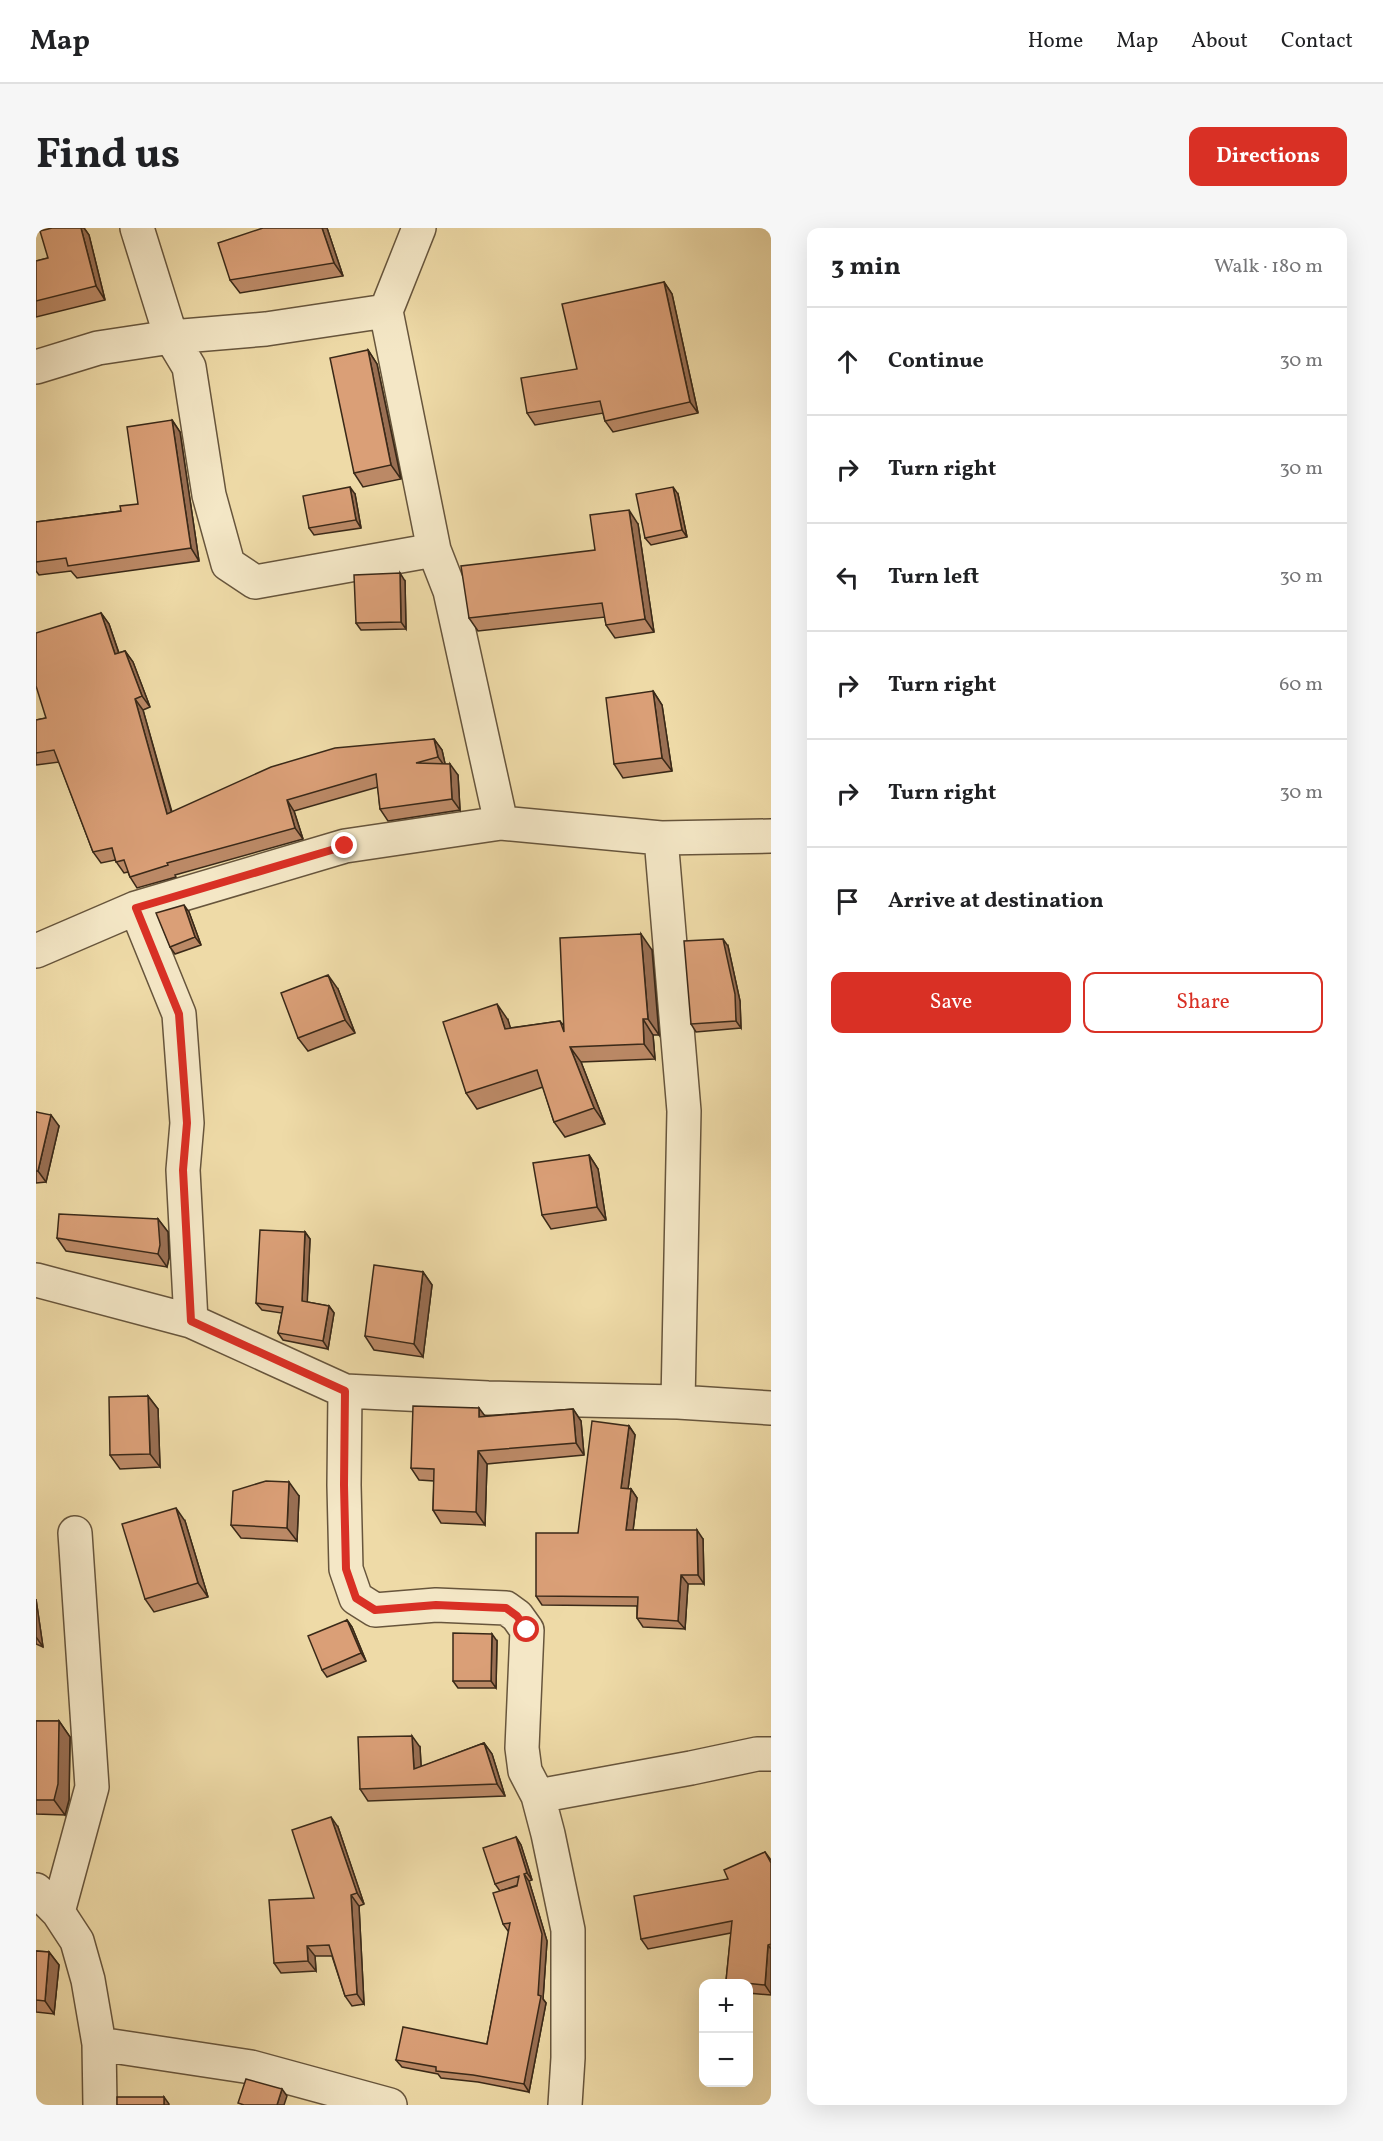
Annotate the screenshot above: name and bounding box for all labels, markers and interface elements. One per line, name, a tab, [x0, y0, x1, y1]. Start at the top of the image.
text: Map	[30, 22, 90, 61]
text: Home	[1028, 27, 1083, 56]
text: Map	[1116, 27, 1158, 56]
text: About	[1191, 27, 1248, 56]
text: Contact	[1281, 27, 1353, 56]
text: Find us	[36, 127, 180, 186]
button: Directions	[1189, 127, 1347, 186]
text: 3 min	[831, 249, 901, 285]
text: Walk · 180 m	[1214, 253, 1323, 281]
icon: ahead	[831, 345, 864, 378]
text: Continue	[888, 346, 984, 377]
text: 30 m	[1279, 347, 1323, 375]
icon: right	[831, 453, 864, 486]
text: Turn right	[888, 454, 996, 485]
text: 30 m	[1279, 455, 1323, 483]
icon: left	[831, 561, 864, 594]
text: Turn left	[888, 562, 979, 593]
text: 30 m	[1279, 563, 1323, 591]
icon: right	[831, 669, 864, 702]
text: Turn right	[888, 670, 996, 701]
text: 60 m	[1279, 671, 1323, 699]
icon: right	[831, 777, 864, 810]
text: Turn right	[888, 778, 996, 809]
text: 30 m	[1279, 779, 1323, 807]
route end	[331, 832, 357, 858]
icon: arrive	[831, 885, 864, 918]
text: Arrive at destination	[888, 886, 1104, 917]
button: Save	[831, 972, 1071, 1033]
button: Share	[1083, 972, 1323, 1033]
route start	[513, 1616, 539, 1642]
map controls	[699, 1979, 753, 2087]
button: +	[699, 1979, 753, 2033]
button: −	[699, 2033, 753, 2087]

